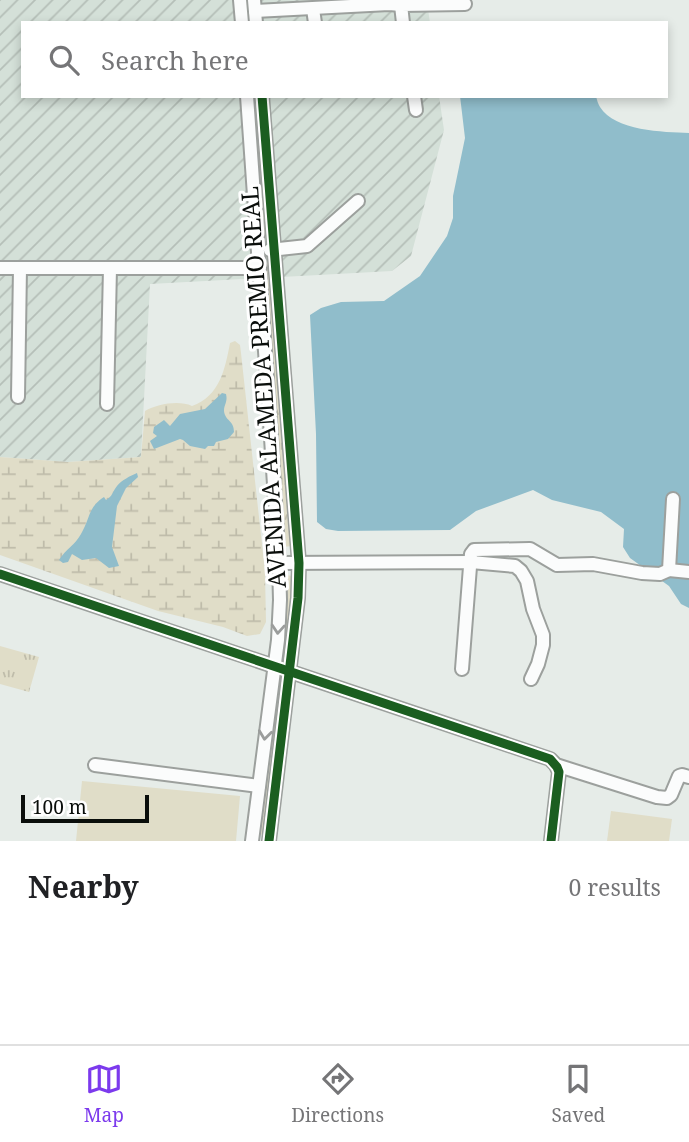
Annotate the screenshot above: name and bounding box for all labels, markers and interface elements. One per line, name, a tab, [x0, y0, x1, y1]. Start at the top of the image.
search box	[21, 21, 668, 98]
icon: search	[45, 41, 83, 79]
text: Search here	[101, 42, 249, 78]
street label: AVENIDA ALAMEDA PREMIO REAL	[232, 185, 293, 589]
one-way arrow	[271, 624, 286, 635]
one-way arrow	[258, 729, 273, 741]
scale bar	[21, 792, 149, 824]
text: 100 m	[32, 794, 87, 820]
text: Nearby	[28, 866, 139, 907]
text: 0 results	[568, 871, 661, 903]
tab: Map	[84, 1060, 124, 1128]
tab: Directions	[291, 1060, 384, 1128]
tab: Saved	[551, 1060, 605, 1128]

